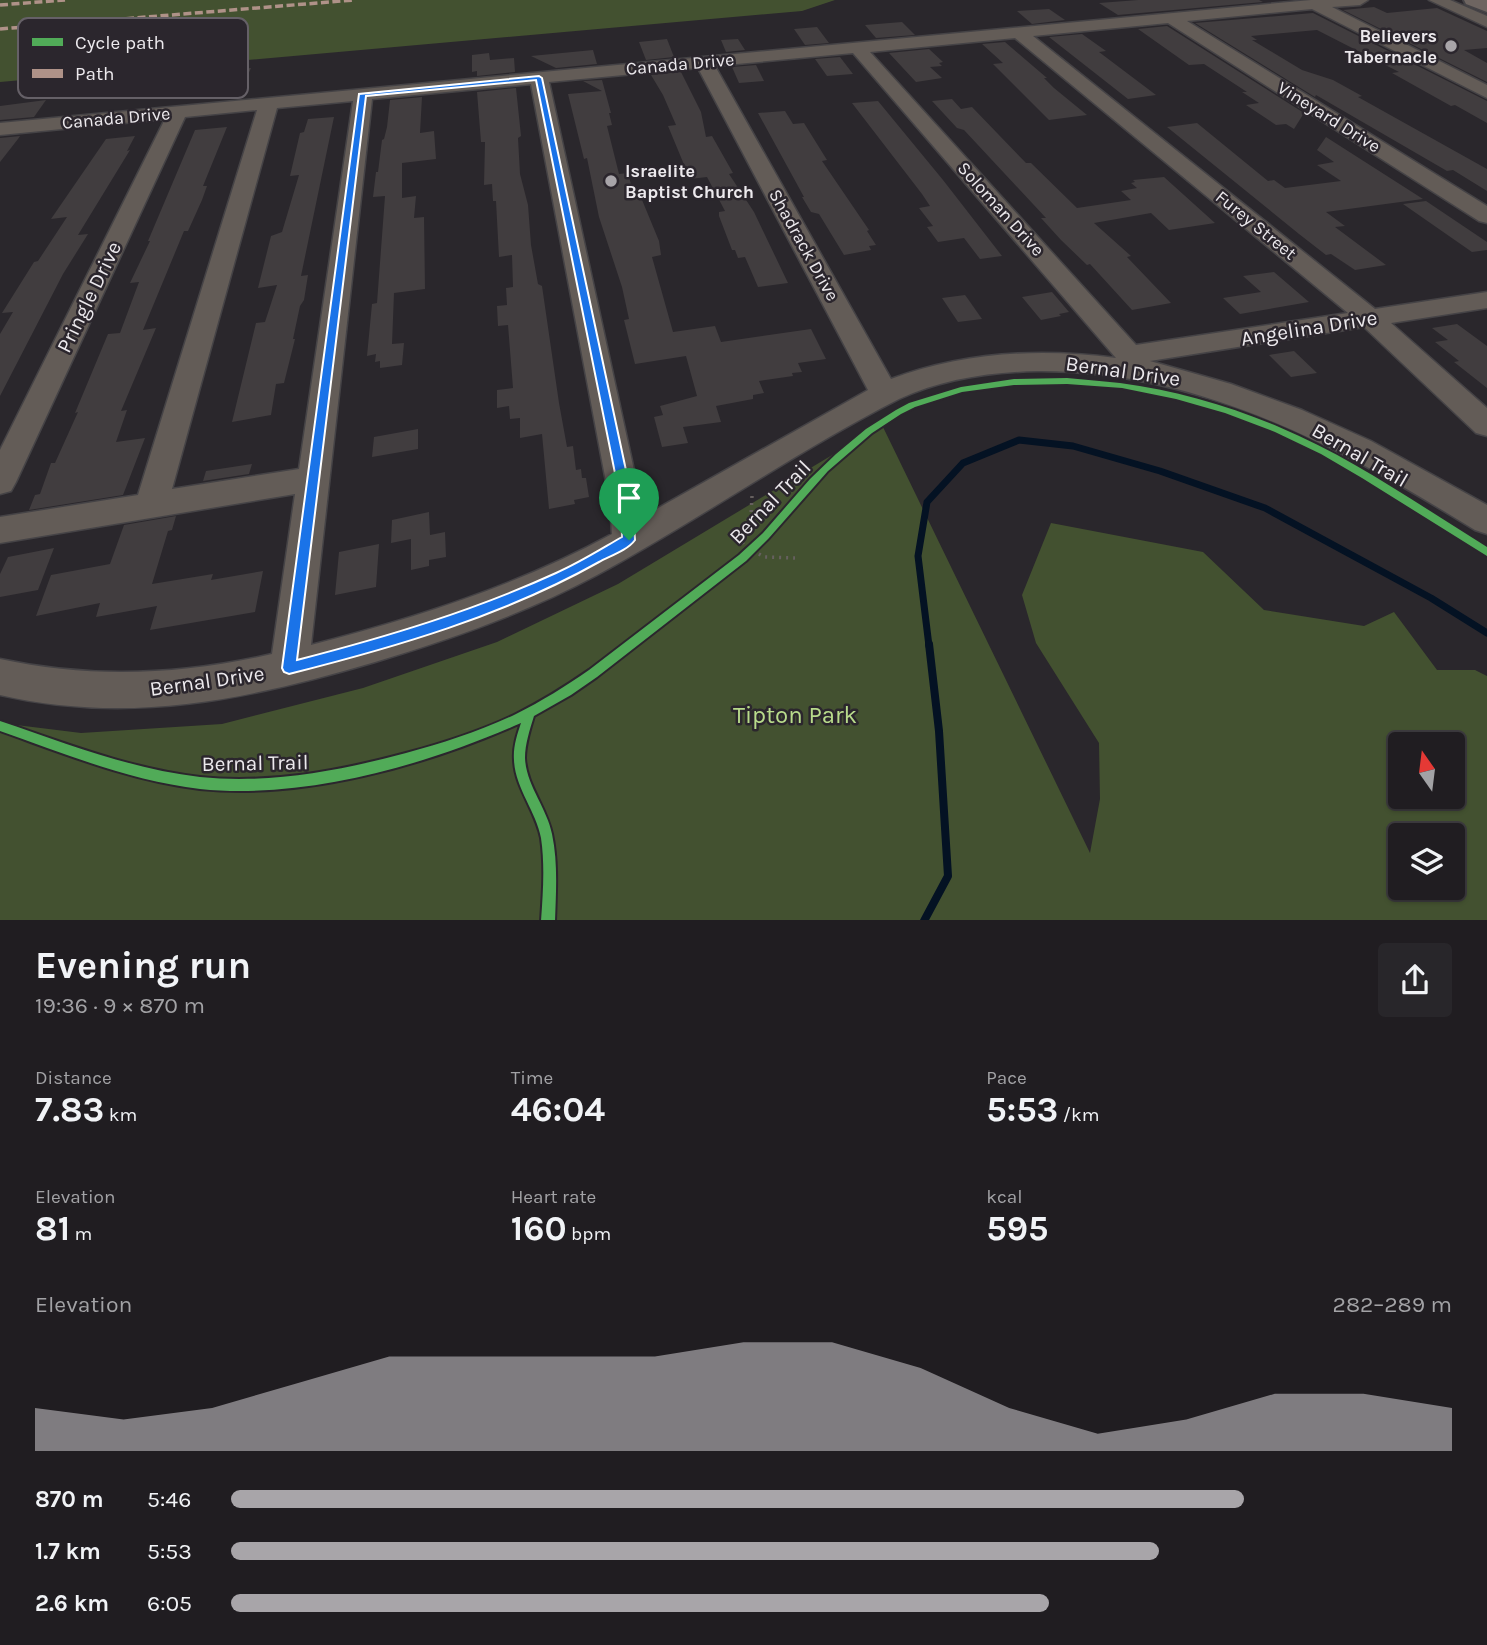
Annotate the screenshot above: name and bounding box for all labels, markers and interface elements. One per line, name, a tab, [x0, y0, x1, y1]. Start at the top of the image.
legend	[18, 18, 248, 98]
place label: Believers Tabernacle	[1345, 25, 1437, 68]
text: Cycle path	[75, 32, 165, 54]
marker: Believers Tabernacle	[1443, 38, 1459, 54]
street label: Canada Drive	[625, 48, 735, 80]
text: Path	[75, 63, 115, 85]
street label: Vineyard Drive	[1273, 77, 1385, 157]
street label: Canada Drive	[61, 102, 171, 134]
street label: Soloman Drive	[953, 157, 1049, 261]
place label: Israelite Baptist Church	[625, 160, 754, 203]
marker: Israelite Baptist Church	[603, 173, 619, 189]
street label: Shadrack Drive	[764, 185, 844, 305]
street label: Furey Street	[1211, 186, 1301, 264]
street label: Pringle Drive	[52, 237, 126, 357]
street label: Angelina Drive	[1239, 305, 1379, 351]
street label: Bernal Drive	[1064, 351, 1182, 391]
street label: Bernal Trail	[1308, 418, 1412, 492]
street label: Bernal Trail	[724, 455, 816, 549]
pin	[599, 468, 659, 540]
icon: arrive	[610, 479, 648, 517]
street label: Bernal Drive	[148, 661, 266, 701]
park label: Tipton Park	[733, 701, 857, 729]
north arrow	[1388, 732, 1465, 808]
map controls	[1388, 732, 1465, 900]
street label: Bernal Trail	[201, 750, 309, 776]
button: layers	[1388, 823, 1465, 900]
text: Evening run	[35, 943, 251, 988]
button: share	[1378, 943, 1452, 1017]
text: 19:36 · 9 × 870 m	[35, 992, 205, 1019]
text: Distance	[35, 1067, 112, 1089]
text: Time	[511, 1067, 553, 1089]
text: Pace	[986, 1067, 1027, 1089]
text: 7.83	[35, 1089, 104, 1130]
text: 46:04	[511, 1089, 605, 1130]
text: 5:53	[986, 1089, 1058, 1130]
text: km	[104, 1104, 137, 1126]
text: /km	[1058, 1104, 1099, 1126]
text: Elevation	[35, 1186, 115, 1208]
text: Heart rate	[511, 1186, 596, 1208]
text: kcal	[986, 1186, 1023, 1208]
text: 81	[35, 1208, 70, 1249]
text: 160	[511, 1208, 567, 1249]
text: 595	[986, 1208, 1048, 1249]
text: m	[70, 1223, 92, 1245]
text: bpm	[567, 1223, 611, 1245]
text: Elevation	[35, 1291, 132, 1318]
text: 282–289 m	[1333, 1291, 1452, 1318]
text: 870 m	[35, 1486, 104, 1513]
text: 5:46	[147, 1486, 191, 1513]
text: 1.7 km	[35, 1538, 101, 1565]
text: 5:53	[147, 1538, 192, 1565]
text: 2.6 km	[35, 1590, 109, 1617]
text: 6:05	[147, 1590, 192, 1617]

